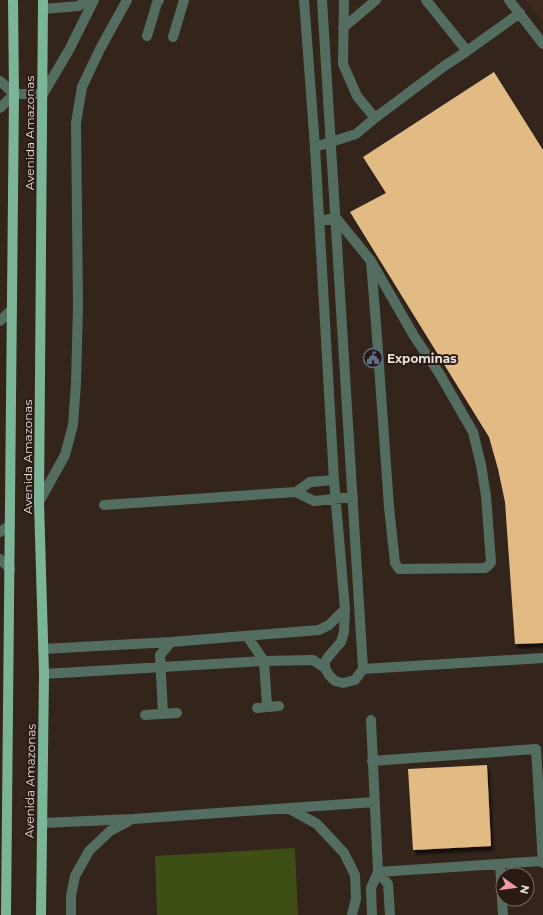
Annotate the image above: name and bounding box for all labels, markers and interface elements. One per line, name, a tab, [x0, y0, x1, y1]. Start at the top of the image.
street label: Avenida Amazonas	[22, 76, 37, 190]
public building icon: Expominas	[362, 347, 384, 369]
place label: Expominas	[387, 351, 457, 366]
street label: Avenida Amazonas	[20, 400, 35, 514]
street label: Avenida Amazonas	[22, 723, 39, 838]
north arrow	[495, 867, 535, 907]
text: N	[517, 883, 533, 895]

